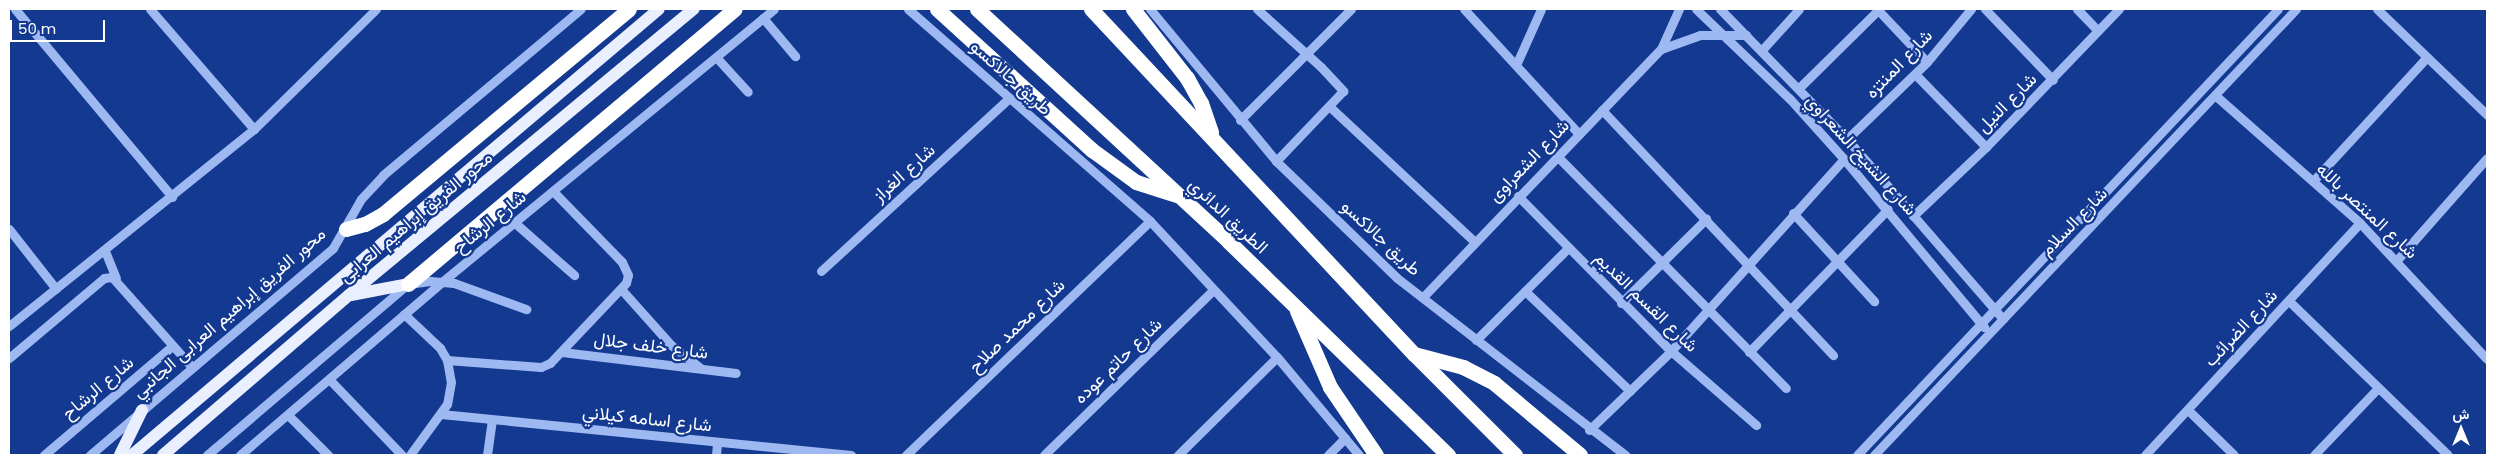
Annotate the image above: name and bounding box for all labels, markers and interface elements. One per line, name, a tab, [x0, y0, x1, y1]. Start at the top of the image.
scale bar	[12, 10, 108, 42]
text: 50 m	[18, 18, 56, 39]
street label: شارع المنتزه	[1861, 25, 1937, 103]
street label: طريق جالاكسو	[966, 36, 1056, 120]
street label: شارع النيل	[1973, 69, 2041, 137]
street label: شارع الشيخ الشعراوي	[1801, 90, 1921, 220]
street label: شارع الشعراوى	[1484, 115, 1574, 207]
street label: شارع الغراز	[868, 139, 940, 207]
street label: محور الفريق إبراهيم العرابى	[335, 147, 497, 287]
street label: شارع المنتصر بالله	[2312, 159, 2422, 263]
street label: الطريق الدائري	[1184, 174, 1272, 258]
street label: شارع السلام	[2036, 183, 2112, 261]
street label: شارع الرشاح	[449, 186, 531, 258]
street label: طريق جالاكسو	[1337, 196, 1425, 280]
street label: محور الفريق إبراهيم العرابى الجانبي	[128, 223, 330, 403]
street label: شارع القسم القديم	[1590, 247, 1702, 357]
street label: شارع محمد صلاح	[964, 275, 1070, 377]
street label: شارع الضرائب	[2200, 285, 2282, 371]
street label: شارع حاتم عوده	[1070, 314, 1166, 408]
street label: شارع خلف جلال	[593, 328, 709, 364]
street label: شارع الرشاح	[58, 352, 138, 424]
street label: شارع اسامه كيلاني	[581, 401, 713, 437]
north arrow	[2436, 404, 2486, 454]
text: ش	[2453, 404, 2469, 424]

